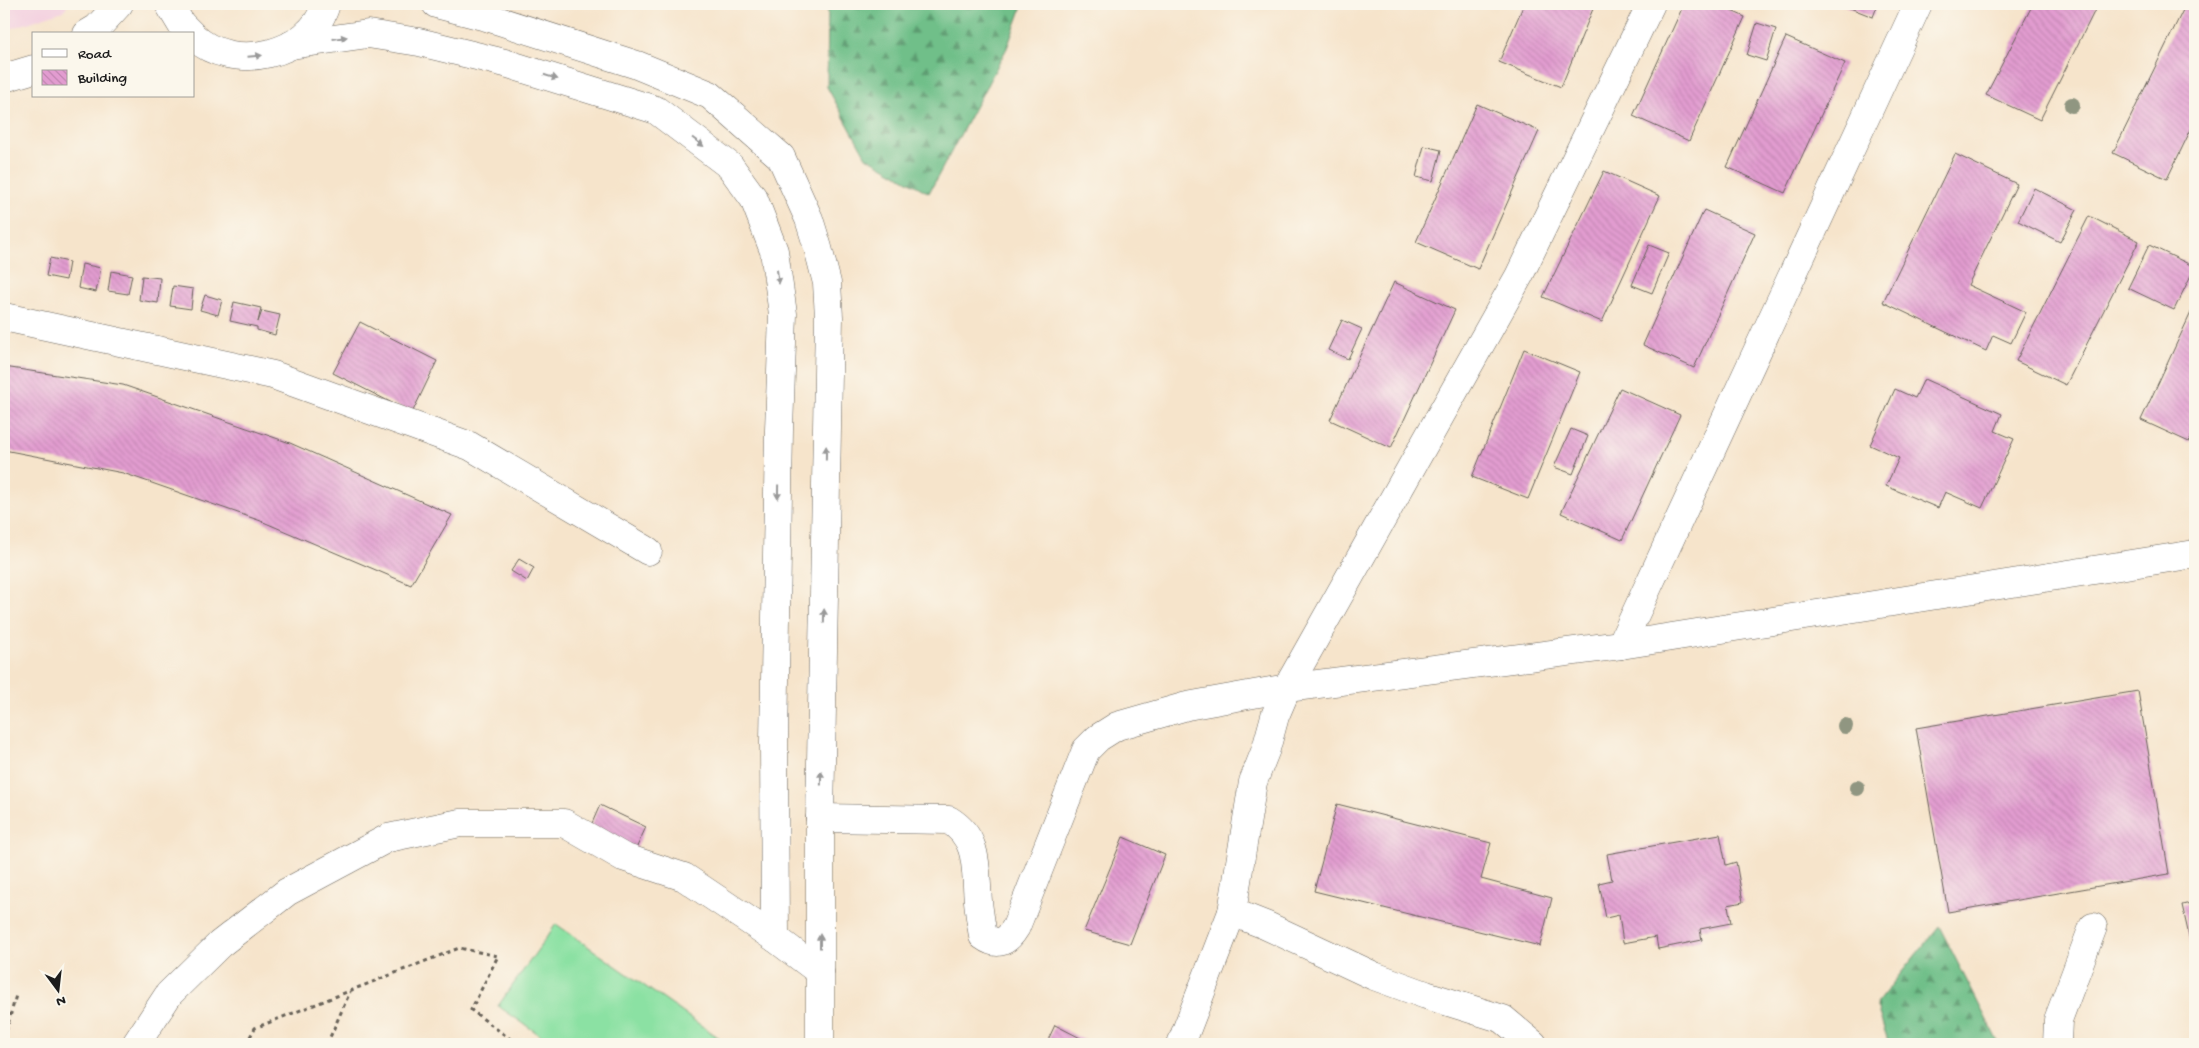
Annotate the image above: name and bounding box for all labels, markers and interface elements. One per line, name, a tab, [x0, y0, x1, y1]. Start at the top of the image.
legend	[32, 32, 195, 98]
one-way arrow	[332, 34, 348, 42]
text: Road	[78, 46, 112, 64]
one-way arrow	[247, 51, 263, 59]
text: Building	[77, 70, 127, 88]
one-way arrow	[544, 74, 559, 82]
one-way arrow	[691, 137, 704, 148]
one-way arrow	[774, 269, 782, 285]
one-way arrow	[823, 445, 831, 461]
one-way arrow	[774, 484, 782, 500]
one-way arrow	[820, 608, 828, 624]
one-way arrow	[817, 770, 825, 786]
one-way arrow	[816, 933, 824, 949]
north arrow	[32, 966, 82, 1016]
text: N	[54, 991, 67, 1010]

